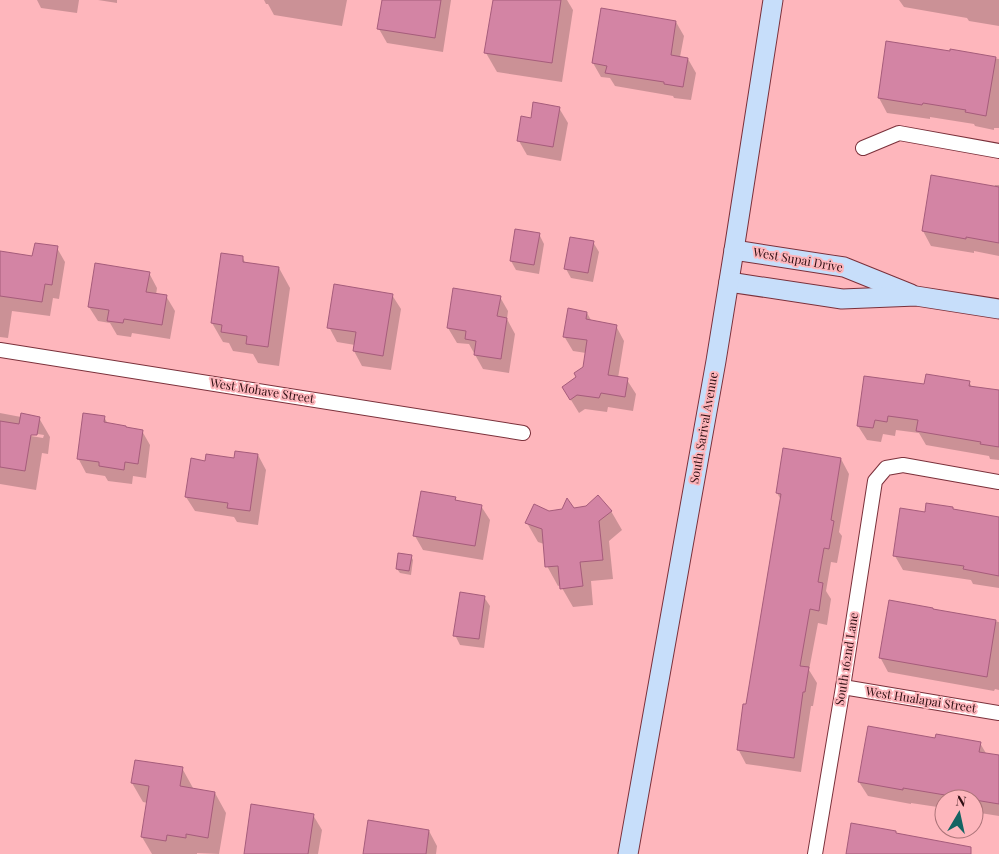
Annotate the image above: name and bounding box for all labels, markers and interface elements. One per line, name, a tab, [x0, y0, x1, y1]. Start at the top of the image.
street label: West Supai Drive	[751, 243, 844, 275]
street label: South Sarival Avenue	[685, 371, 721, 485]
street label: West Mohave Street	[208, 374, 316, 406]
street label: South 162nd Lane	[831, 611, 861, 707]
street label: West Hualapai Street	[864, 682, 978, 716]
north arrow	[934, 789, 984, 839]
text: N	[955, 790, 968, 811]

